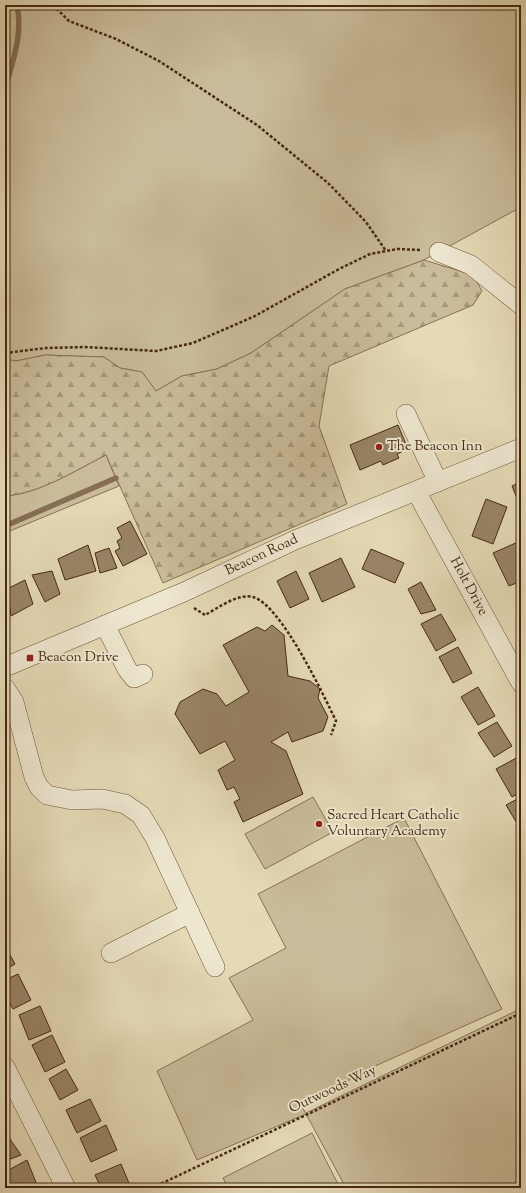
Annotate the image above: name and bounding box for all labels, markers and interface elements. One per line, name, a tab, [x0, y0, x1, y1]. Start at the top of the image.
place label: The Beacon Inn	[387, 437, 482, 457]
marker: The Beacon Inn	[374, 442, 384, 452]
street label: Beacon Road	[222, 530, 302, 581]
street label: Holt Drive	[444, 554, 492, 619]
place label: Beacon Drive	[38, 648, 119, 668]
marker: Beacon Drive	[25, 653, 35, 663]
place label: Sacred Heart Catholic Voluntary Academy	[327, 806, 459, 842]
marker: Sacred Heart Catholic Voluntary Academy	[314, 819, 324, 829]
street label: Outwoods Way	[286, 1061, 380, 1119]

